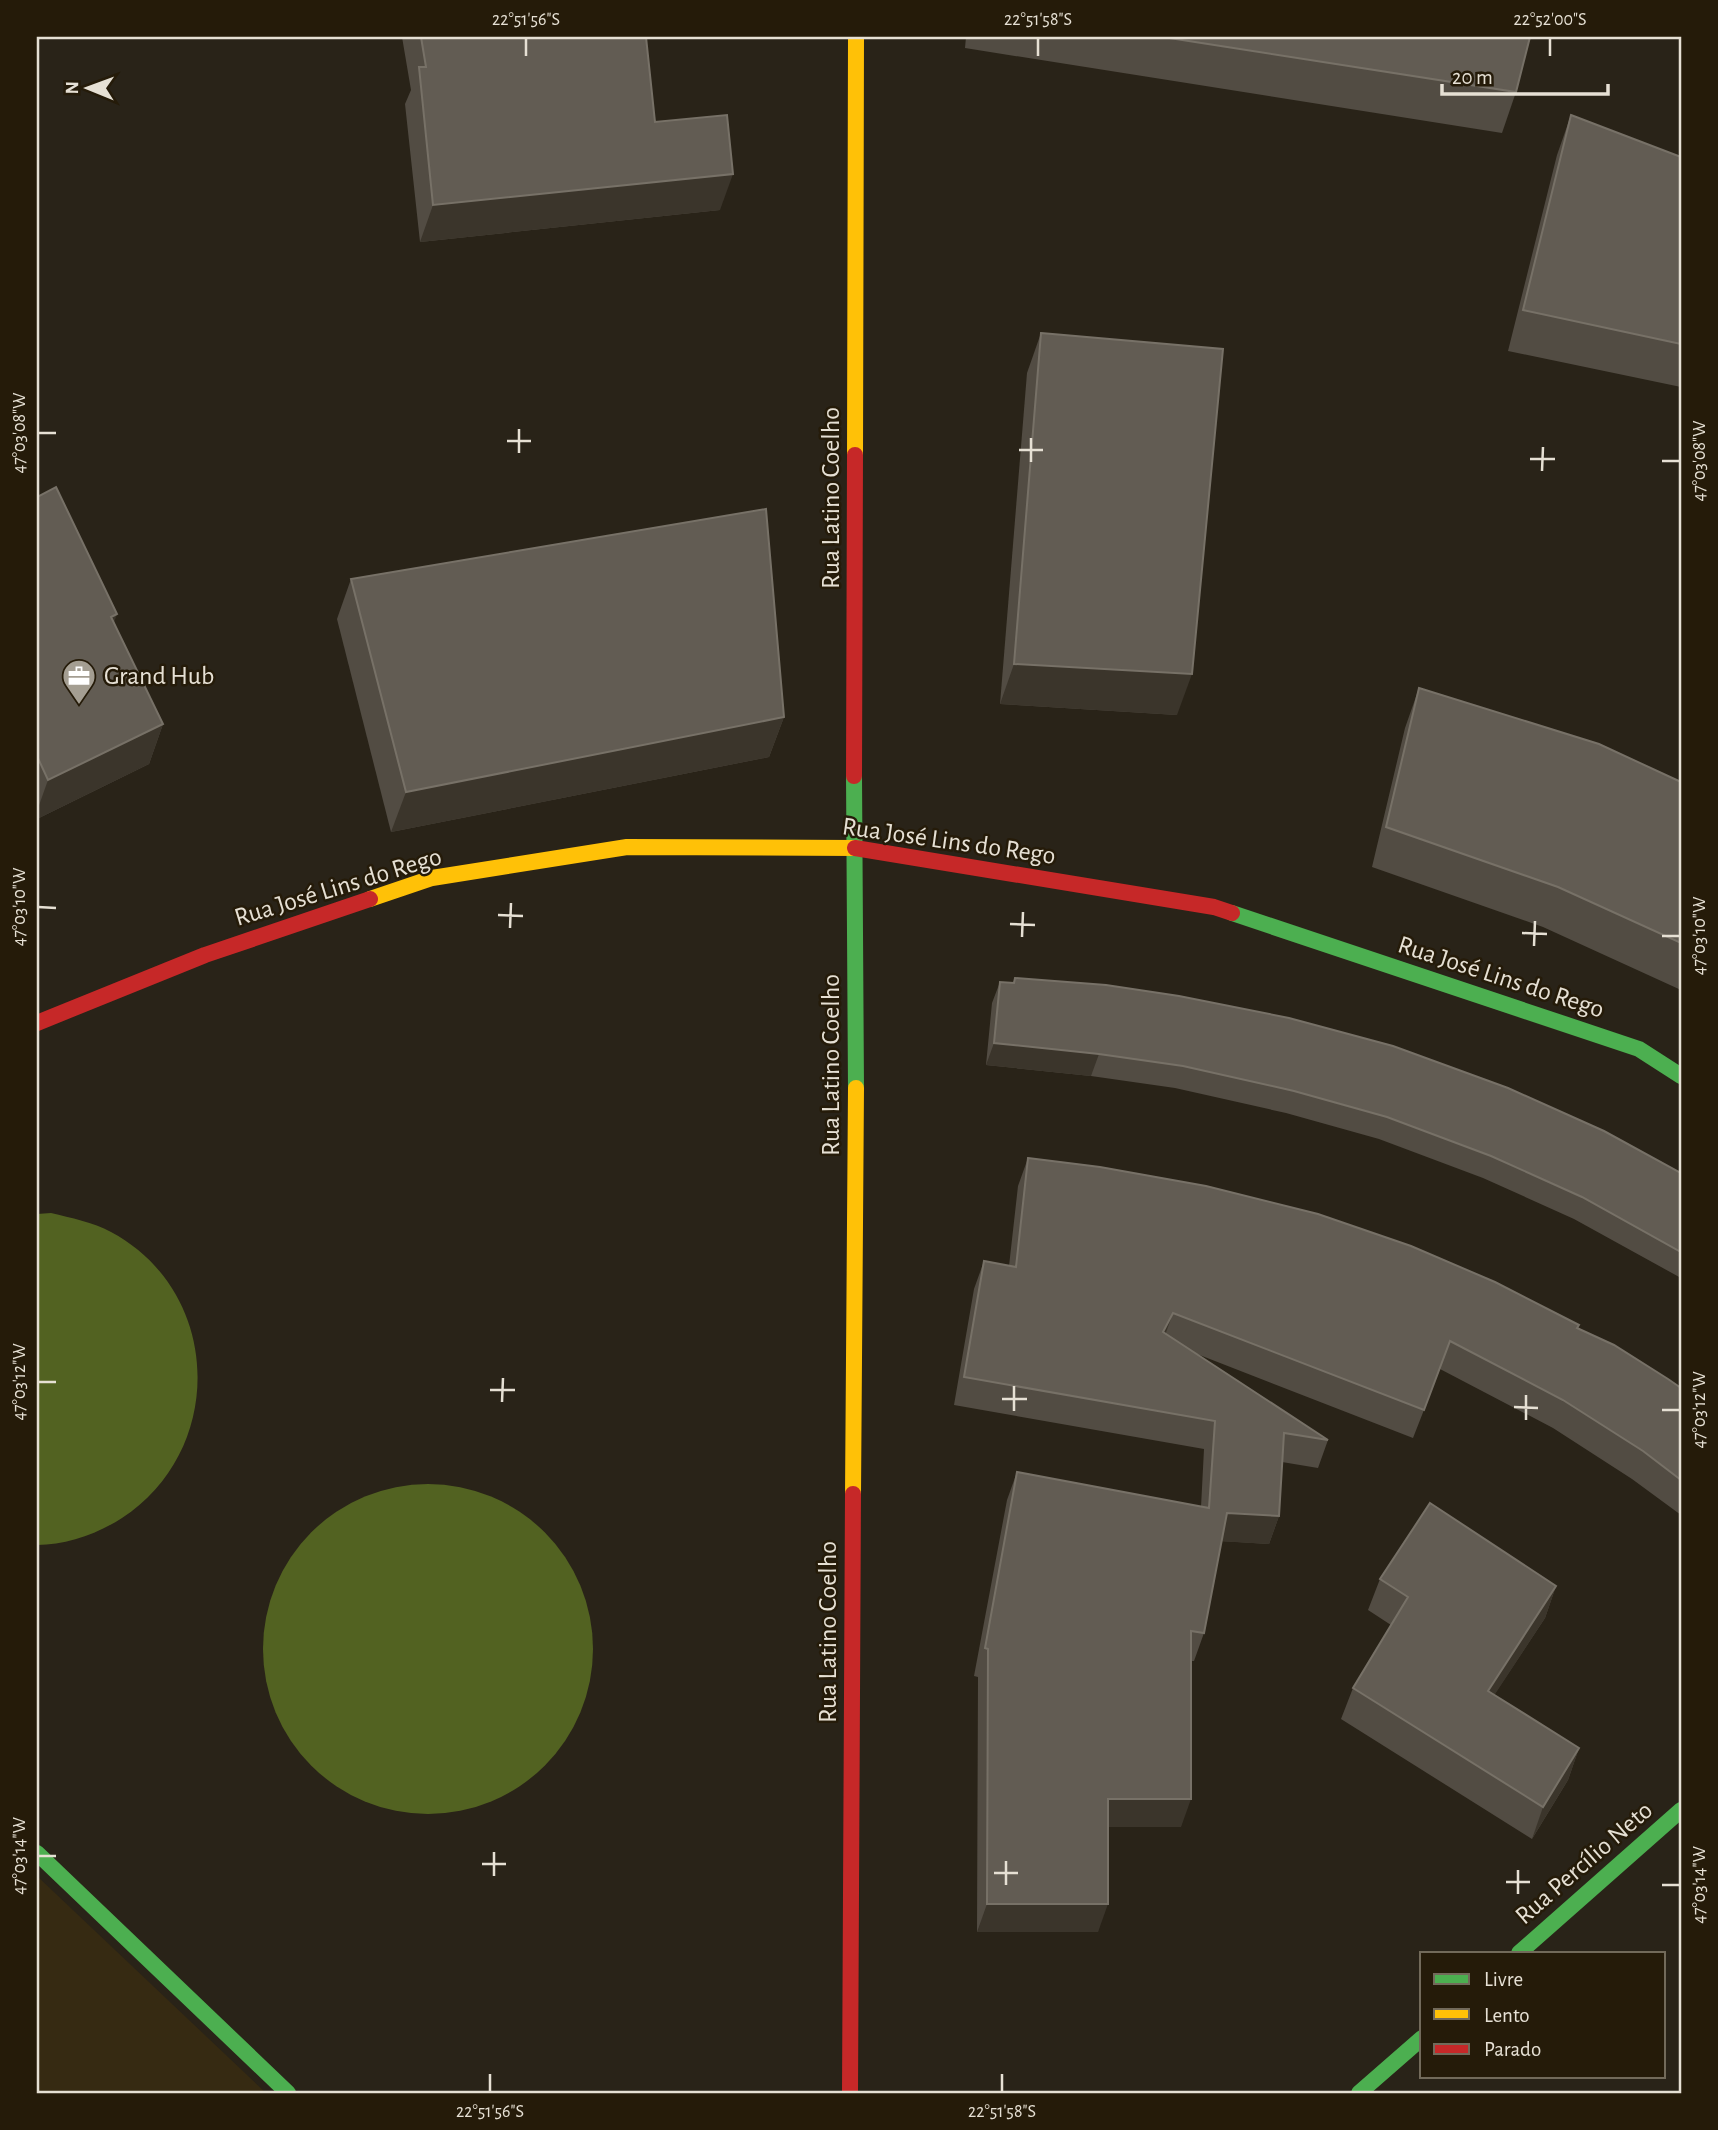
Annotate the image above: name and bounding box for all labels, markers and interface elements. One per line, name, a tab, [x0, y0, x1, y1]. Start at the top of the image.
text: 22°51'56"S	[492, 11, 560, 29]
text: 22°51'58"S	[1004, 11, 1072, 29]
text: 22°52'00"S	[1514, 11, 1586, 29]
north arrow	[52, 52, 122, 122]
scale bar	[1442, 52, 1608, 96]
text: 20 m	[1452, 67, 1493, 88]
text: N	[63, 81, 82, 95]
text: 47°03'08"W	[11, 393, 29, 473]
street label: Rua Latino Coelho	[818, 407, 844, 589]
text: 47°03'08"W	[1691, 421, 1709, 501]
office icon: Grand Hub	[60, 657, 98, 706]
place label: Grand Hub	[104, 663, 214, 689]
street label: Rua José Lins do Rego	[841, 813, 1057, 869]
street label: Rua José Lins do Rego	[231, 843, 445, 931]
text: 47°03'10"W	[11, 868, 29, 946]
text: 47°03'10"W	[1691, 897, 1709, 975]
street label: Rua José Lins do Rego	[1395, 931, 1607, 1023]
street label: Rua Latino Coelho	[818, 974, 844, 1156]
text: 47°03'12"W	[11, 1343, 29, 1421]
text: 47°03'12"W	[1691, 1371, 1709, 1449]
street label: Rua Latino Coelho	[815, 1541, 841, 1723]
street label: Rua Percílio Neto	[1510, 1797, 1658, 1929]
text: 47°03'14"W	[11, 1817, 29, 1895]
text: 47°03'14"W	[1691, 1846, 1709, 1924]
legend	[1420, 1952, 1666, 2078]
text: Livre	[1484, 1969, 1523, 1990]
text: Lento	[1484, 2005, 1530, 2026]
text: Parado	[1484, 2039, 1541, 2060]
text: 22°51'56"S	[456, 2103, 524, 2121]
text: 22°51'58"S	[968, 2103, 1036, 2121]

